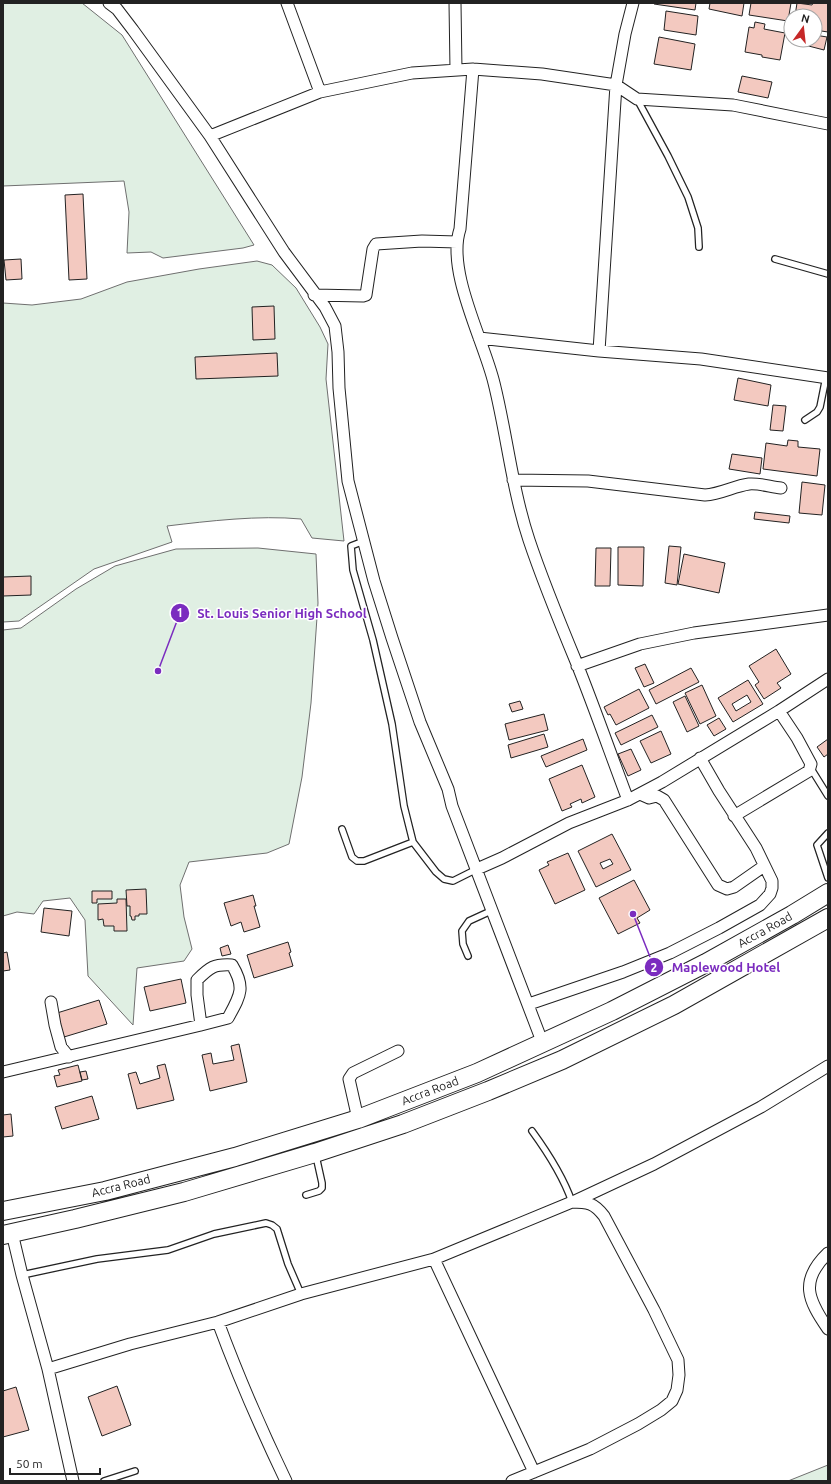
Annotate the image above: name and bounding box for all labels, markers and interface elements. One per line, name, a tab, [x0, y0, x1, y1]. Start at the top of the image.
north arrow	[783, 8, 823, 48]
text: N	[800, 11, 811, 25]
callout: St. Louis Senior High School	[170, 601, 375, 626]
text: 1	[177, 606, 183, 619]
text: St. Louis Senior High School	[197, 606, 367, 620]
street label: Accra Road	[735, 909, 794, 950]
callout: Maplewood Hotel	[644, 955, 788, 980]
text: Maplewood Hotel	[672, 960, 780, 974]
text: 2	[651, 961, 658, 974]
street label: Accra Road	[399, 1074, 460, 1107]
street label: Accra Road	[90, 1172, 152, 1199]
scale bar	[10, 1450, 100, 1476]
text: 50 m	[16, 1457, 43, 1470]

